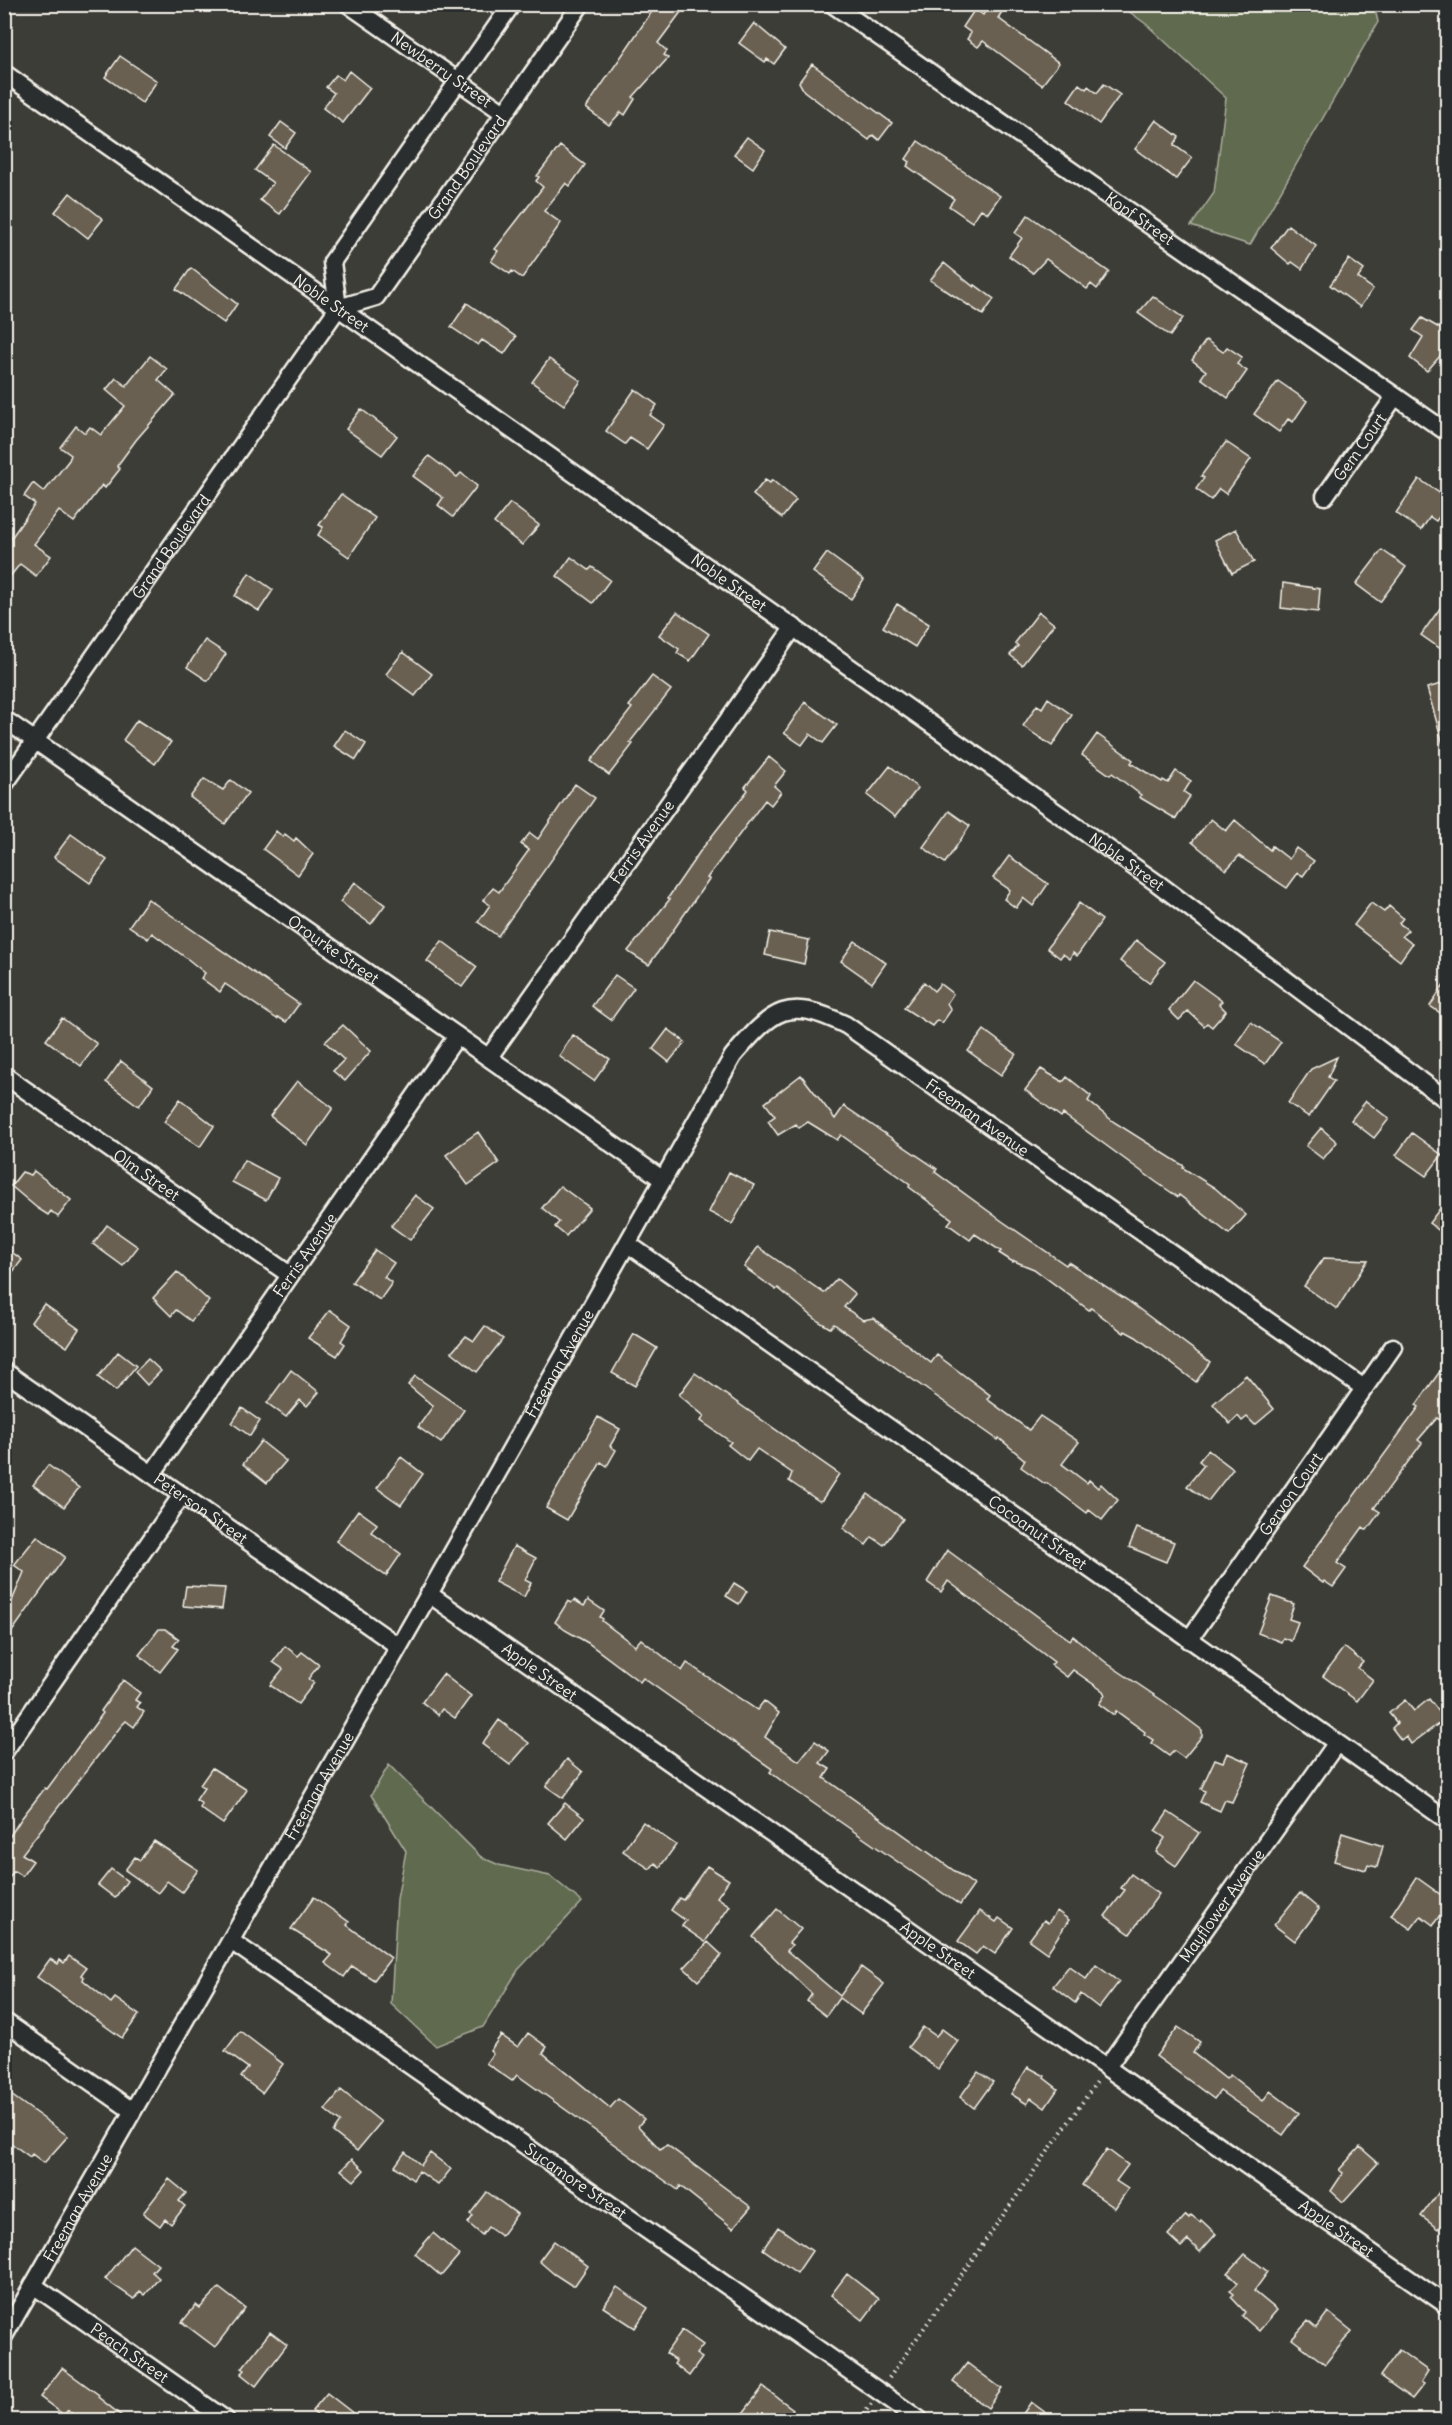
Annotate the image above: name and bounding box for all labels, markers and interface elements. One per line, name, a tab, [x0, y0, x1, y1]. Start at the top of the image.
street label: Newberry Street	[387, 27, 496, 112]
street label: Grand Boulevard	[423, 111, 510, 224]
street label: Kopf Street	[1101, 187, 1179, 250]
street label: Noble Street	[290, 270, 373, 337]
street label: Gem Court	[1329, 409, 1391, 485]
street label: Grand Boulevard	[127, 490, 214, 603]
street label: Noble Street	[687, 549, 771, 616]
street label: Ferris Avenue	[605, 796, 678, 888]
street label: Noble Street	[1085, 828, 1169, 895]
street label: Orourke Street	[284, 911, 383, 988]
street label: Freeman Avenue	[922, 1074, 1033, 1160]
street label: Olm Street	[109, 1145, 184, 1205]
street label: Ferris Avenue	[268, 1209, 341, 1301]
street label: Freeman Avenue	[521, 1306, 598, 1421]
street label: Gervon Court	[1255, 1448, 1327, 1540]
street label: Peterson Street	[150, 1469, 252, 1548]
street label: Cocoanut Street	[985, 1491, 1091, 1574]
street label: Apple Street	[498, 1638, 582, 1705]
street label: Freeman Avenue	[280, 1728, 358, 1844]
street label: Mayflower Avenue	[1175, 1845, 1268, 1966]
street label: Apple Street	[897, 1916, 980, 1983]
street label: Sycamore Street	[521, 2138, 631, 2223]
street label: Freeman Avenue	[39, 2150, 116, 2265]
street label: Apple Street	[1295, 2195, 1378, 2262]
street label: Peach Street	[87, 2318, 173, 2387]

